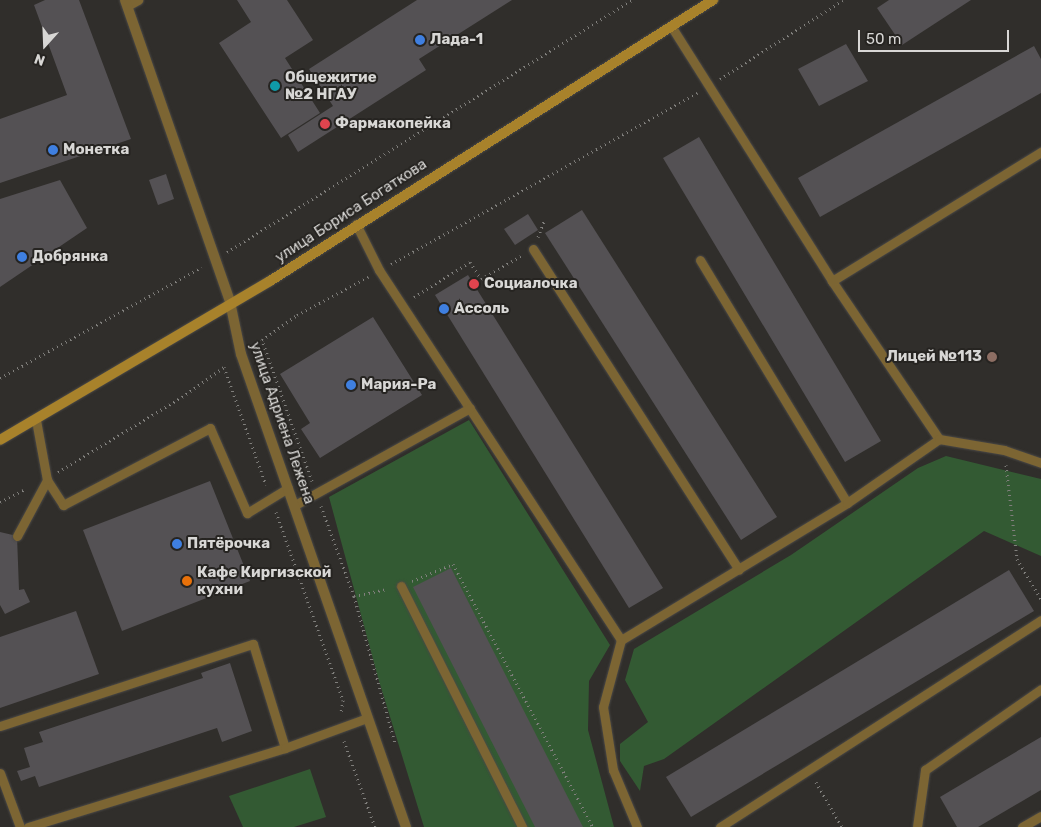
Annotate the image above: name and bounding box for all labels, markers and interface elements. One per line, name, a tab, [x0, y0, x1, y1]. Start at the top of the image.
north arrow	[20, 20, 70, 70]
scale bar	[861, 20, 1012, 52]
text: 50 m	[866, 30, 901, 48]
place label: Лада-1	[430, 31, 483, 49]
marker: Лада-1	[414, 34, 426, 46]
text: N	[32, 50, 47, 69]
place label: Общежитие №2 НГАУ	[285, 68, 377, 103]
marker: Общежитие №2 НГАУ	[269, 80, 281, 92]
place label: Фармакопейка	[335, 115, 451, 133]
marker: Фармакопейка	[319, 118, 331, 130]
place label: Монетка	[63, 141, 129, 159]
marker: Монетка	[47, 144, 59, 156]
street label: улица Бориса Богаткова	[272, 155, 430, 267]
place label: Добрянка	[32, 248, 108, 266]
marker: Добрянка	[16, 251, 28, 263]
place label: Социалочка	[484, 275, 578, 293]
marker: Социалочка	[468, 278, 480, 290]
place label: Ассоль	[454, 300, 509, 318]
marker: Ассоль	[438, 303, 450, 315]
street label: улица Адриена Лежена	[246, 340, 318, 506]
place label: Лицей №113	[886, 348, 982, 366]
marker: Лицей №113	[986, 351, 998, 363]
place label: Мария-Ра	[361, 376, 436, 394]
marker: Мария-Ра	[345, 379, 357, 391]
place label: Пятёрочка	[187, 535, 270, 553]
marker: Пятёрочка	[171, 538, 183, 550]
place label: Кафе Киргизской кухни	[197, 563, 331, 598]
marker: Кафе Киргизской кухни	[181, 575, 193, 587]

